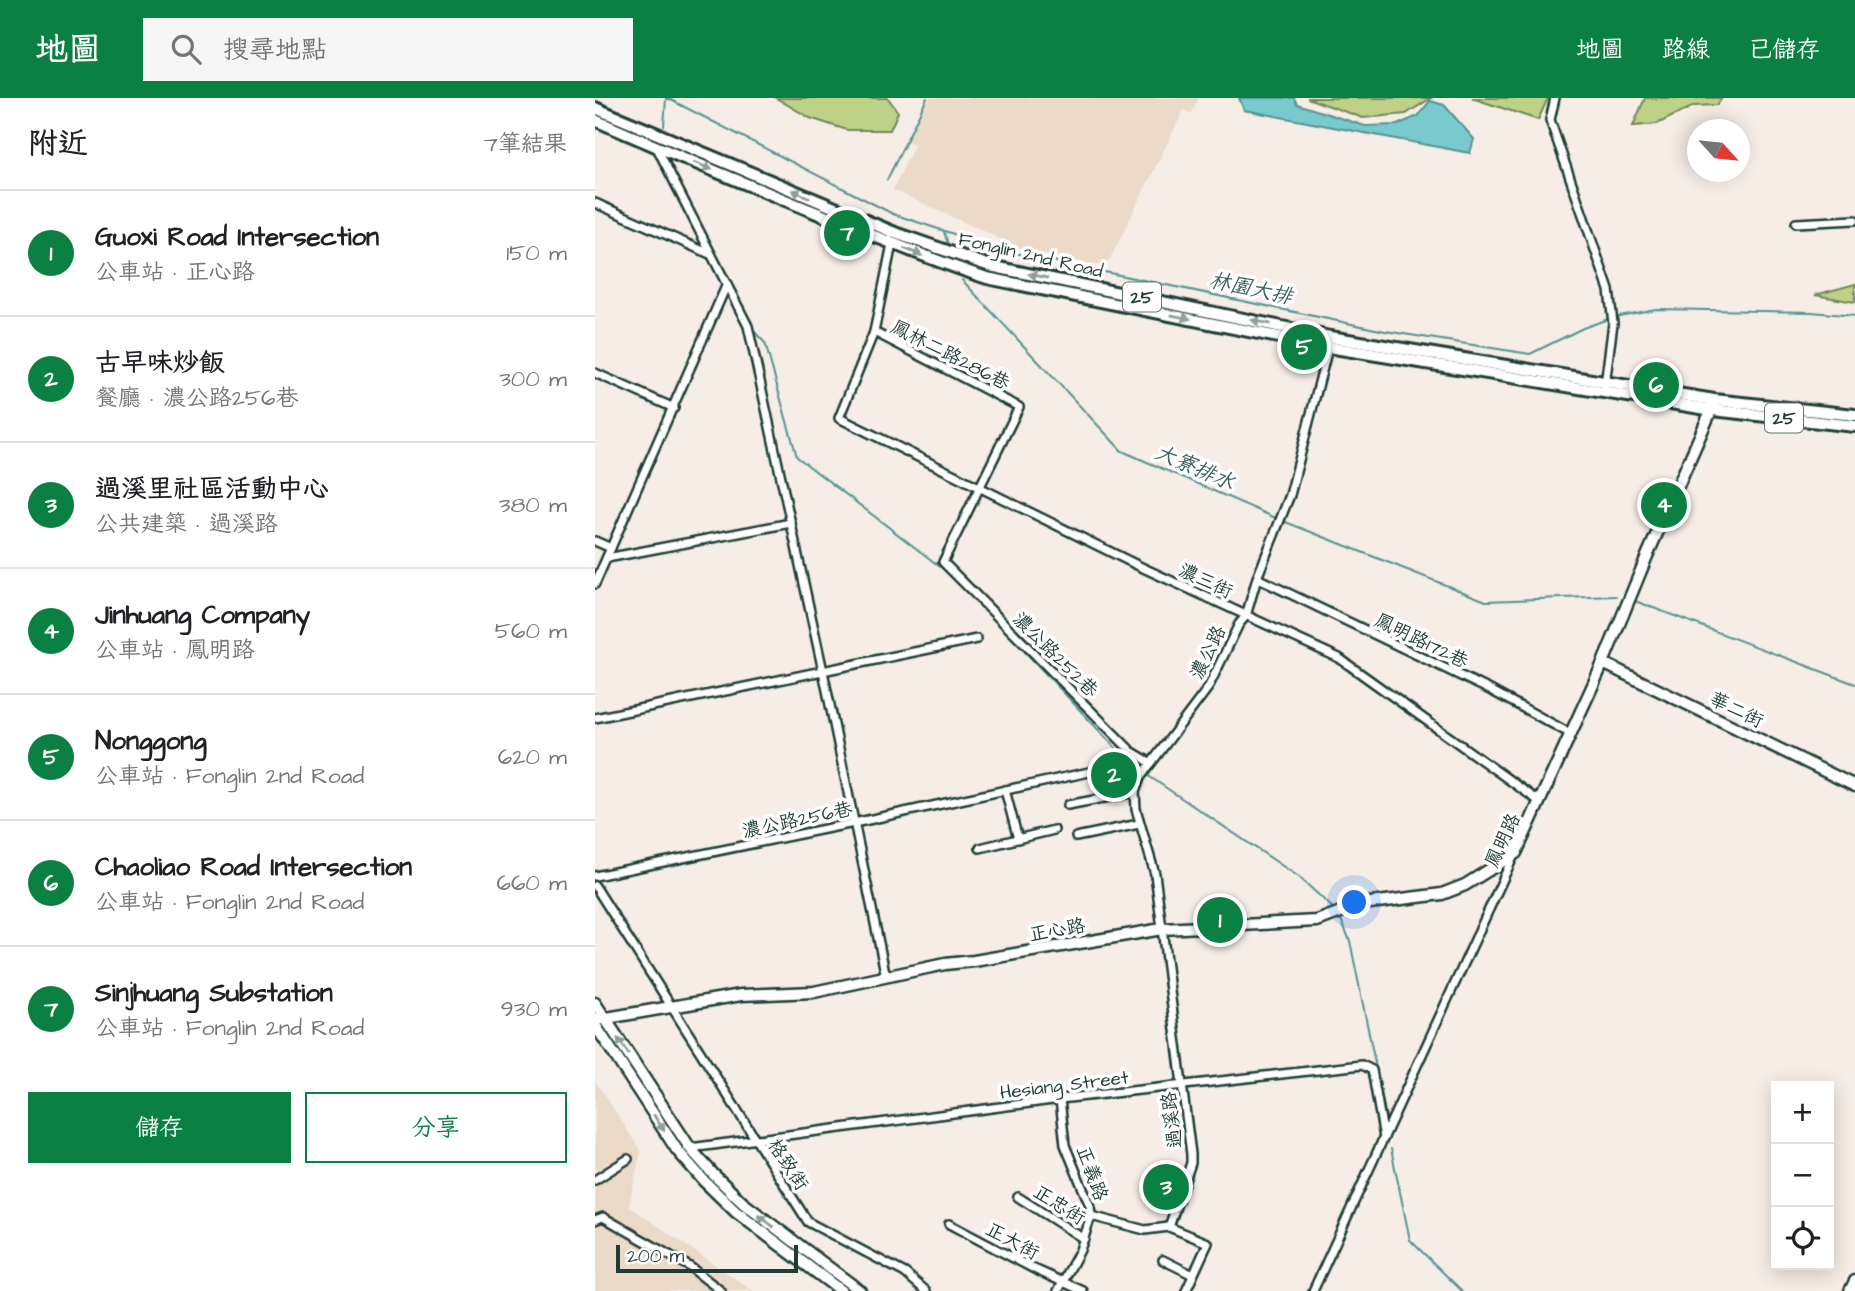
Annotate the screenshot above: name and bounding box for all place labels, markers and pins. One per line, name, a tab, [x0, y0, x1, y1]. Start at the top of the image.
pin: 7	[824, 207, 870, 259]
pin: 5	[1281, 321, 1327, 373]
pin: 6	[1633, 359, 1679, 411]
pin: 4	[1641, 479, 1687, 531]
pin: 2	[1091, 749, 1137, 801]
pin: 1	[1197, 894, 1243, 946]
pin: 3	[1143, 1161, 1189, 1213]

